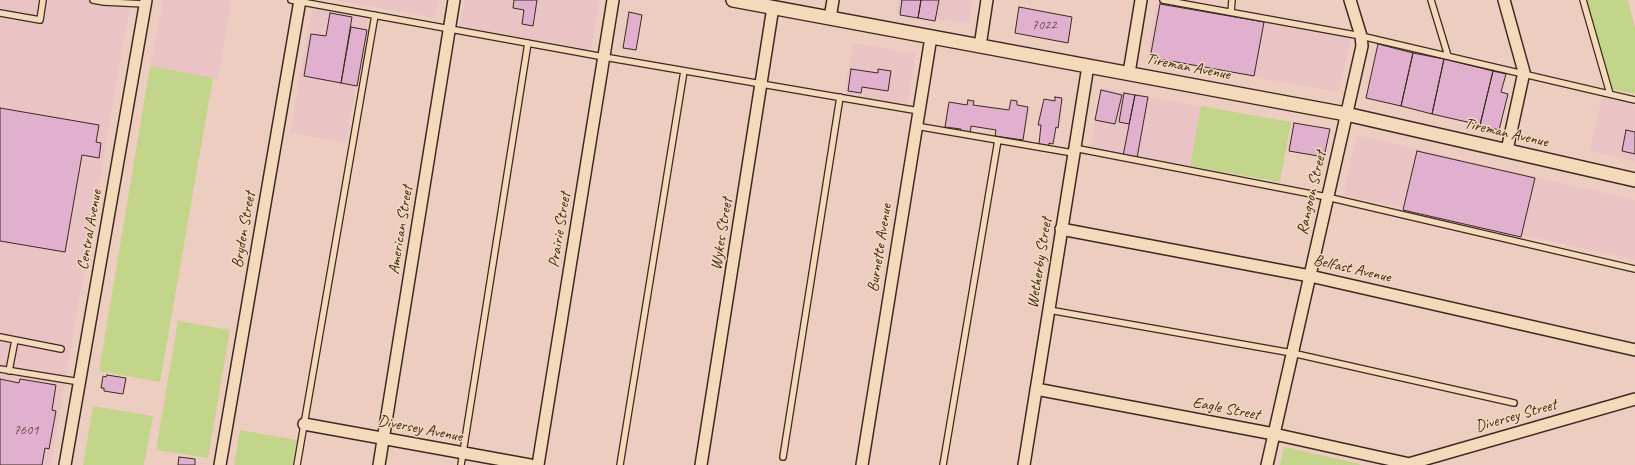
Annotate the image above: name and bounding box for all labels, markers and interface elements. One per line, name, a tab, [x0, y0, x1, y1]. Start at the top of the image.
house number: 7022	[1031, 17, 1057, 33]
street label: Tireman Avenue	[1144, 49, 1232, 85]
street label: Tireman Avenue	[1462, 114, 1550, 152]
street label: Rangoon Street	[1293, 149, 1331, 237]
street label: American Street	[385, 184, 417, 276]
street label: Central Avenue	[74, 189, 106, 271]
street label: Bryden Street	[228, 190, 260, 270]
street label: Prairie Street	[545, 191, 575, 269]
street label: Wykes Street	[707, 197, 737, 271]
street label: Burnette Avenue	[864, 203, 896, 293]
street label: Wetherby Street	[1023, 216, 1057, 310]
street label: Belfast Avenue	[1311, 251, 1393, 287]
street label: Eagle Street	[1191, 393, 1261, 425]
street label: Diversey Street	[1473, 395, 1559, 437]
street label: Diversey Avenue	[376, 411, 464, 447]
house number: 7601	[13, 422, 39, 438]

